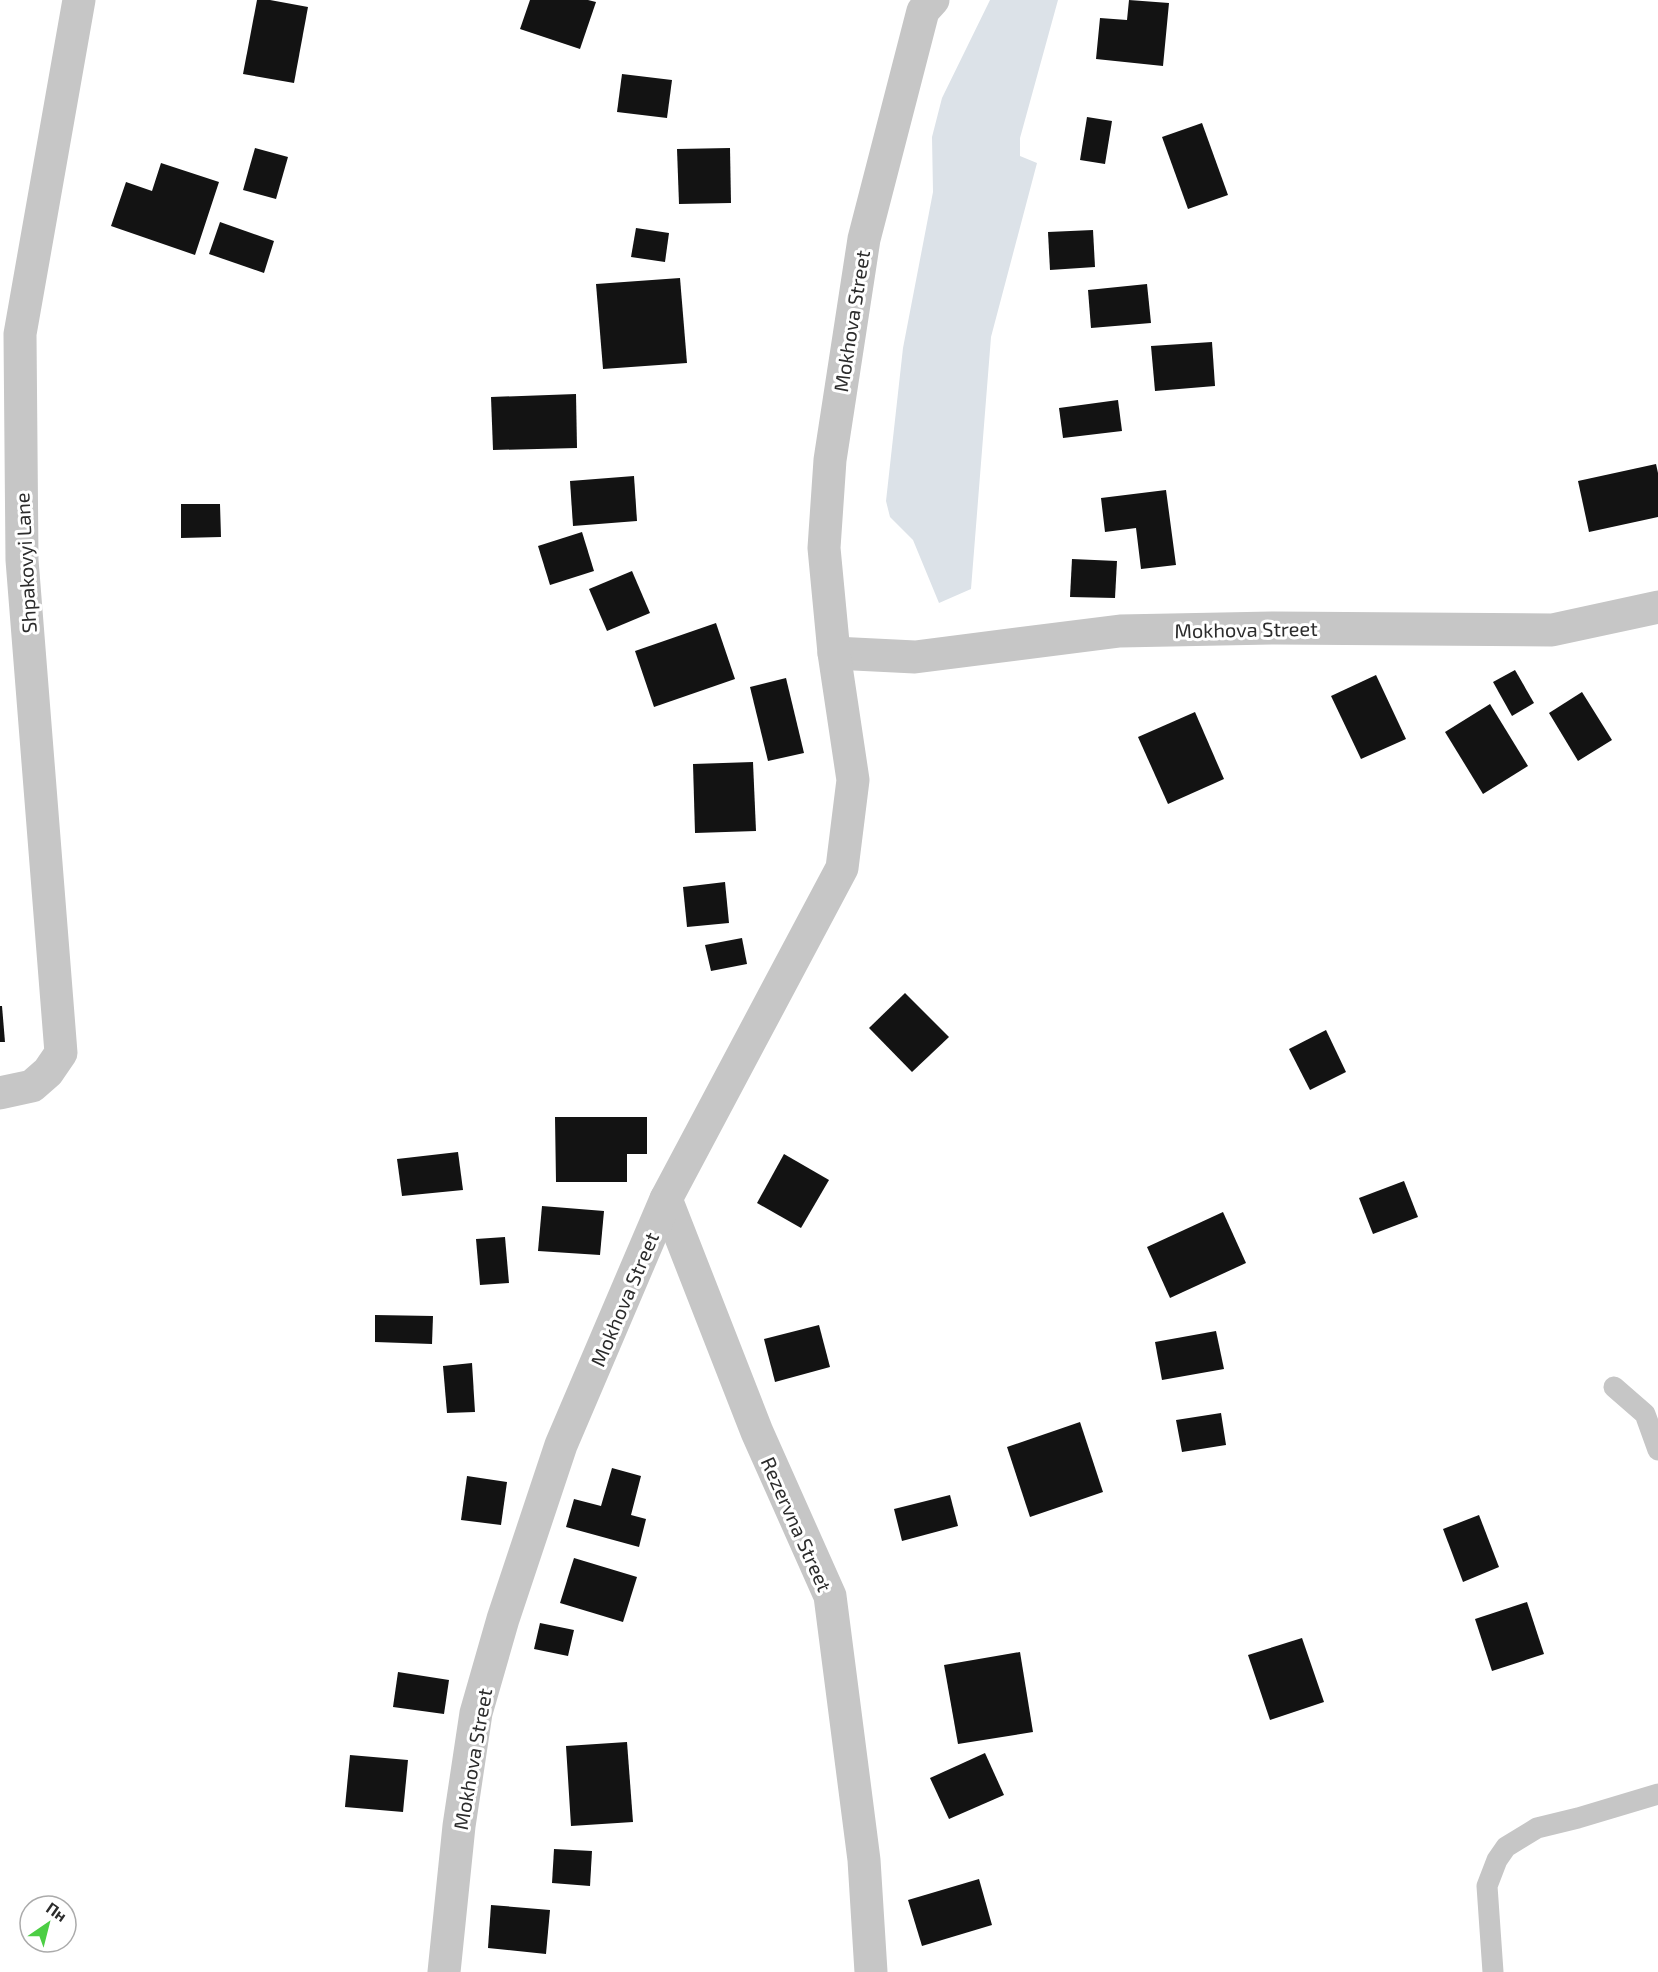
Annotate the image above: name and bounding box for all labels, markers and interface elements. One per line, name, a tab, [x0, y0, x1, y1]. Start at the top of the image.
street label: Mokhova Street	[828, 248, 874, 394]
street label: Shpakovyi Lane	[9, 492, 41, 634]
street label: Mokhova Street	[1174, 616, 1318, 642]
street label: Mokhova Street	[585, 1228, 663, 1370]
street label: Rezervna Street	[757, 1453, 838, 1596]
street label: Mokhova Street	[448, 1686, 496, 1832]
north arrow	[18, 1894, 78, 1954]
text: Пн	[43, 1898, 71, 1925]

